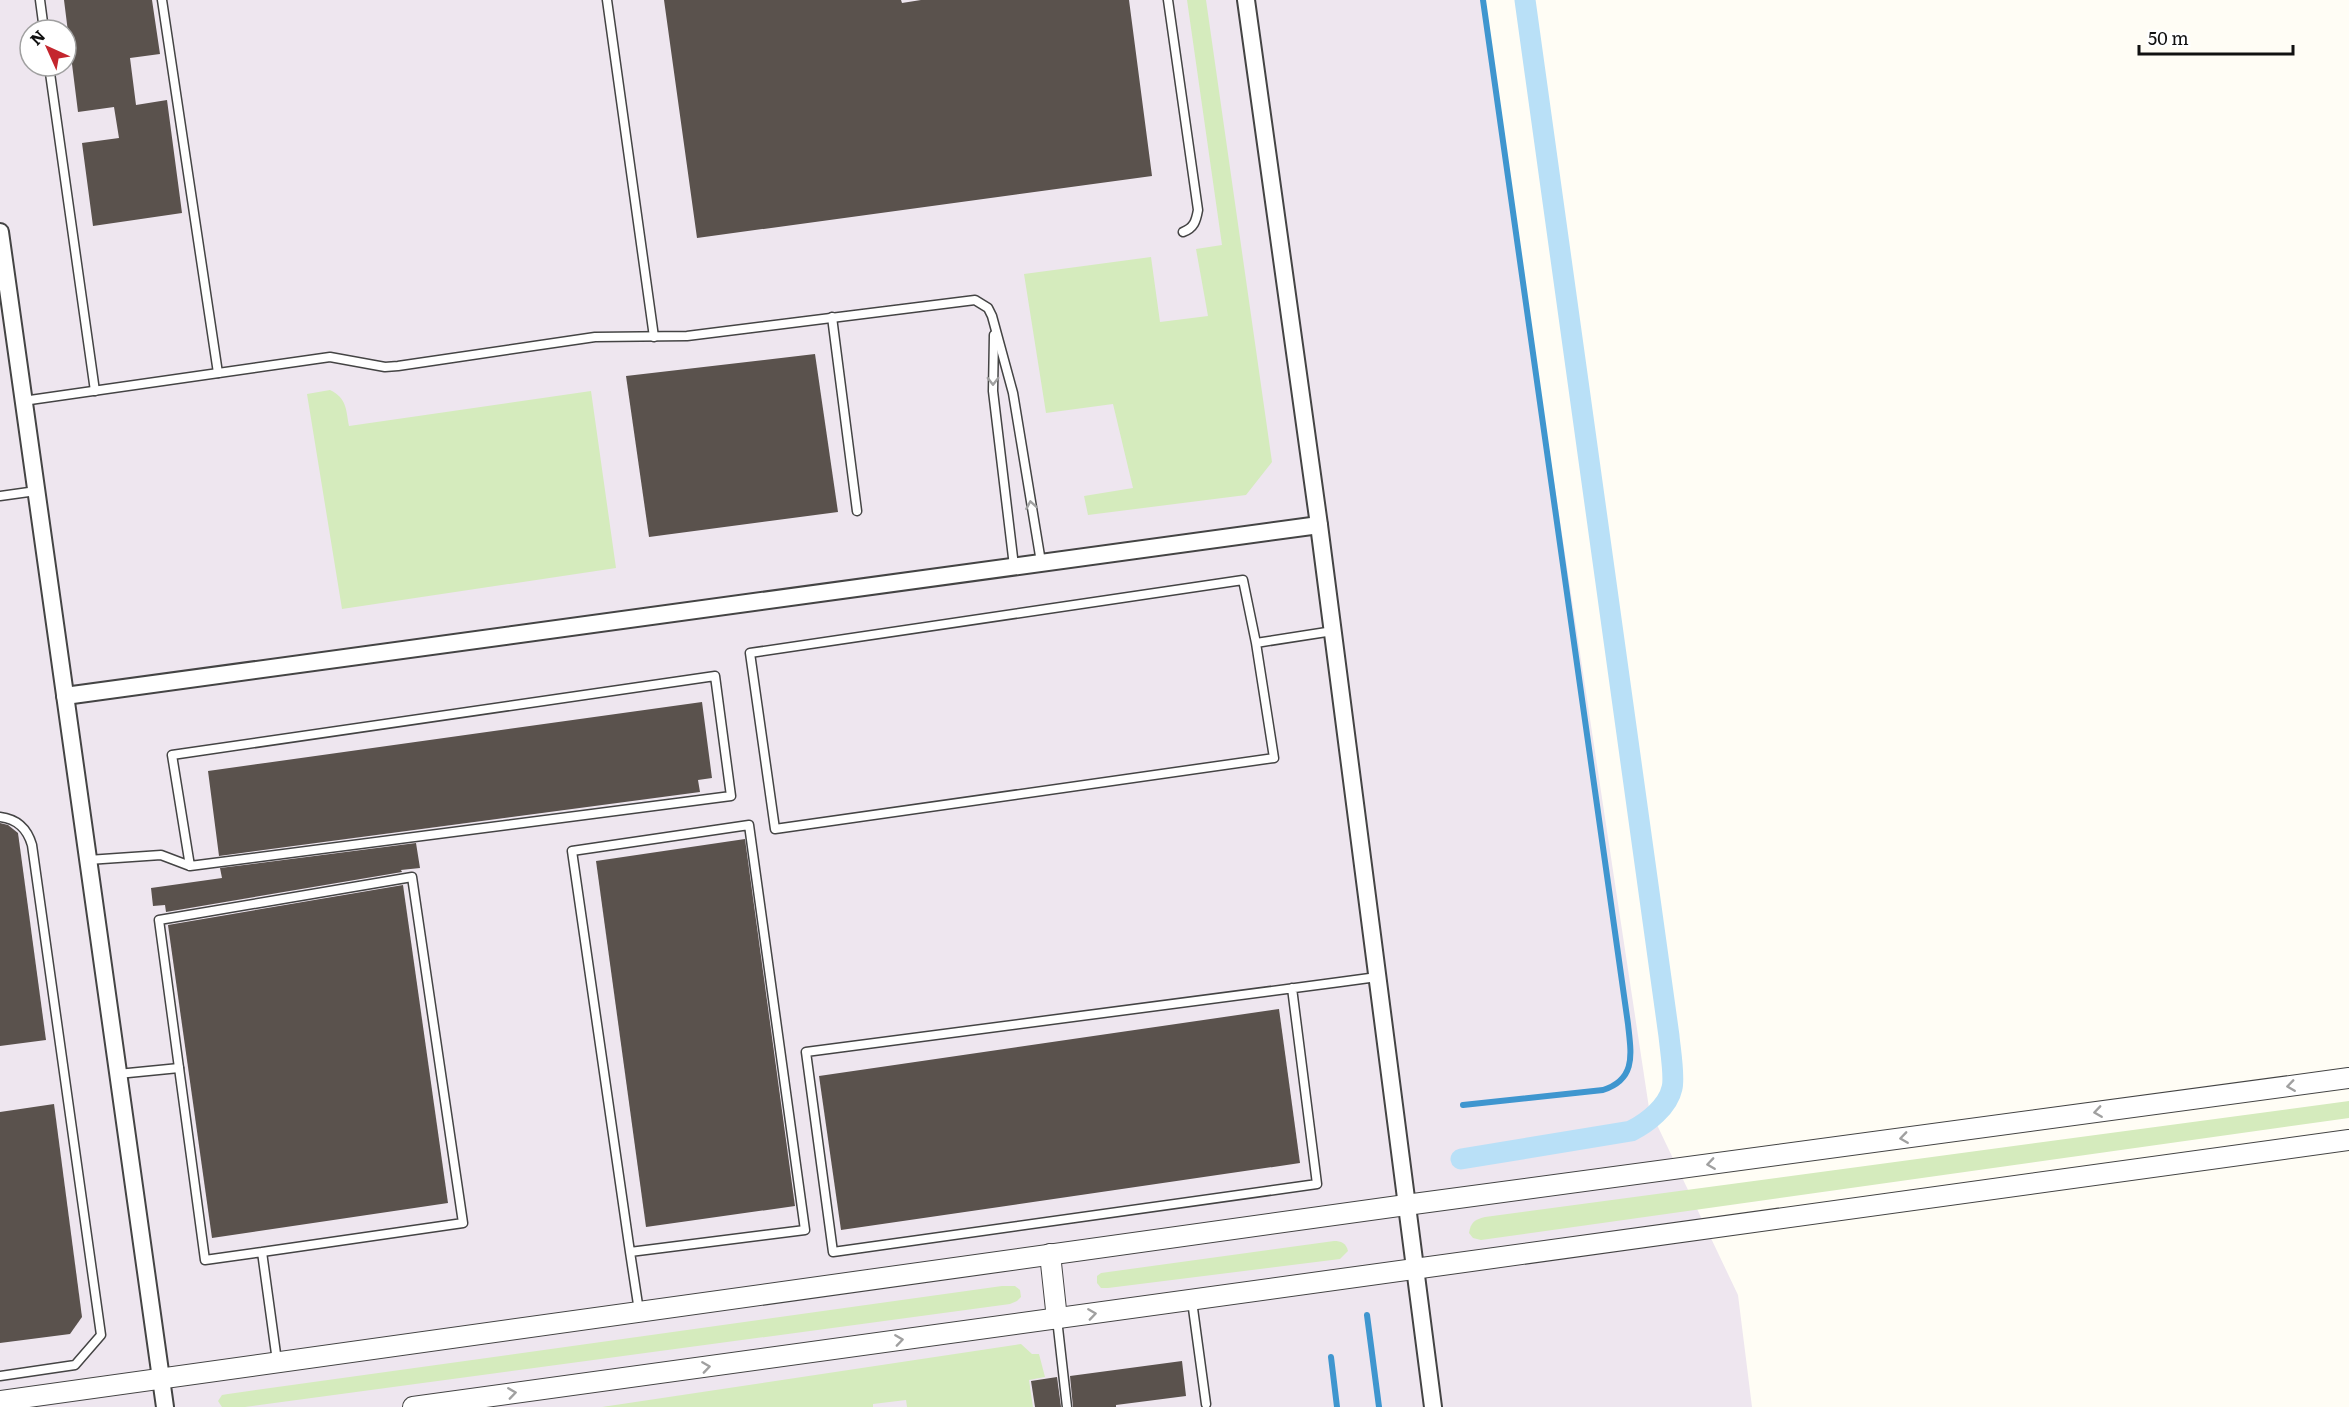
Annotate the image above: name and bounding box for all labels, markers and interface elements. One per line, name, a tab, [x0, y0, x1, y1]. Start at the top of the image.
north arrow	[18, 18, 78, 78]
scale bar	[2139, 18, 2294, 56]
text: N	[23, 23, 50, 50]
text: 50 m	[2148, 24, 2189, 51]
one-way arrow	[987, 376, 1000, 385]
one-way arrow	[1025, 500, 1037, 510]
one-way arrow	[2286, 1079, 2296, 1092]
one-way arrow	[2093, 1105, 2102, 1117]
one-way arrow	[1900, 1131, 1909, 1143]
one-way arrow	[1707, 1157, 1716, 1169]
one-way arrow	[1087, 1308, 1097, 1321]
one-way arrow	[894, 1335, 903, 1347]
one-way arrow	[701, 1361, 710, 1374]
one-way arrow	[508, 1388, 517, 1400]

